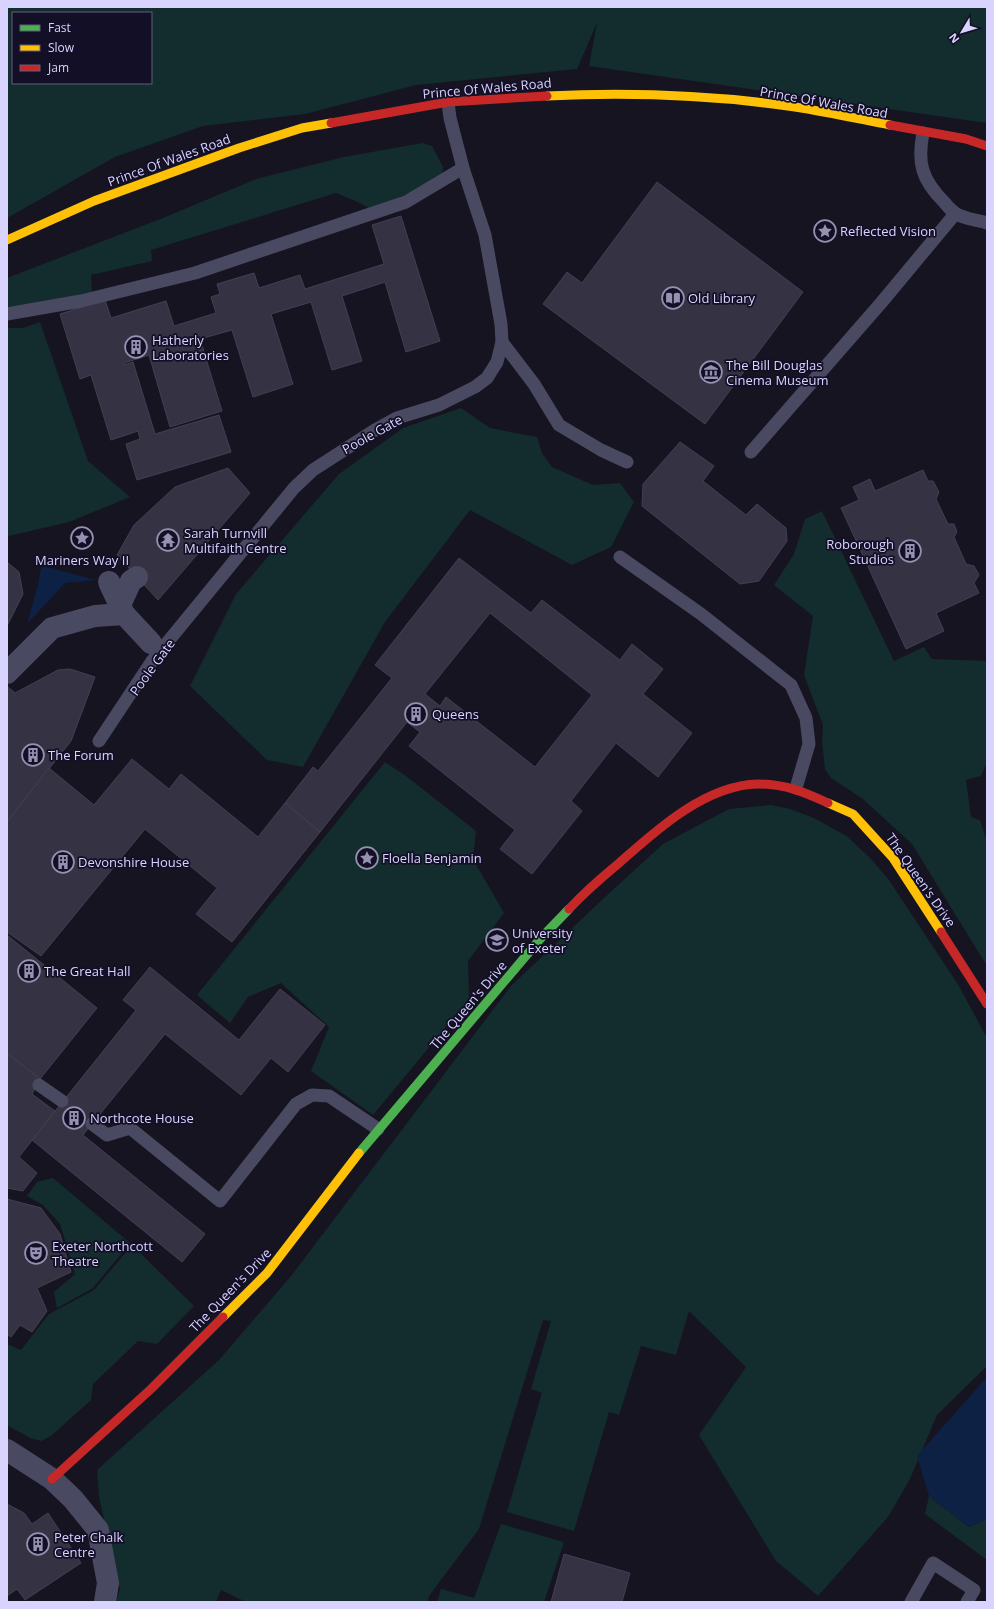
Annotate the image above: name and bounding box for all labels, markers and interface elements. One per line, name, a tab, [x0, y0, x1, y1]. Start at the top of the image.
legend	[12, 12, 152, 84]
north arrow	[942, 12, 982, 52]
text: Fast	[48, 19, 71, 36]
text: N	[945, 30, 962, 47]
text: Slow	[48, 39, 75, 56]
text: Jam	[47, 59, 69, 76]
street label: Prince Of Wales Road	[422, 73, 552, 103]
street label: Prince Of Wales Road	[759, 82, 889, 122]
street label: Prince Of Wales Road	[105, 129, 233, 191]
place icon: Reflected Vision	[812, 218, 838, 244]
place label: Reflected Vision	[840, 222, 936, 240]
library icon: Old Library	[660, 285, 686, 311]
place label: Old Library	[688, 289, 756, 307]
place label: Hatherly Laboratories	[152, 331, 229, 364]
building icon: Hatherly Laboratories	[123, 334, 149, 360]
place label: The Bill Douglas Cinema Museum	[726, 356, 829, 389]
museum icon: The Bill Douglas Cinema Museum	[698, 359, 724, 385]
street label: Poole Gate	[339, 410, 405, 458]
place label: Sarah Turnvill Multifaith Centre	[184, 524, 286, 557]
place icon: Mariners Way II	[69, 525, 95, 551]
temple icon: Sarah Turnvill Multifaith Centre	[155, 527, 181, 553]
place label: Roborough Studios	[826, 535, 894, 568]
building icon: Roborough Studios	[897, 538, 923, 564]
place label: Mariners Way II	[35, 551, 129, 569]
street label: Poole Gate	[125, 635, 179, 699]
building icon: Queens	[403, 701, 429, 727]
place label: Queens	[432, 705, 479, 723]
building icon: The Forum	[20, 742, 46, 768]
place label: The Forum	[48, 746, 114, 764]
street label: The Queen's Drive	[882, 829, 960, 931]
place icon: Floella Benjamin	[354, 845, 380, 871]
building icon: Devonshire House	[50, 849, 76, 875]
place label: Floella Benjamin	[382, 849, 482, 867]
place label: Devonshire House	[78, 853, 189, 871]
place label: University of Exeter	[512, 924, 573, 957]
school or university icon: University of Exeter	[484, 927, 510, 953]
street label: The Queen's Drive	[426, 957, 510, 1053]
building icon: The Great Hall	[16, 958, 42, 984]
place label: The Great Hall	[44, 962, 130, 980]
building icon: Northcote House	[61, 1105, 87, 1131]
place label: Northcote House	[90, 1109, 194, 1127]
place label: Exeter Northcott Theatre	[52, 1237, 153, 1270]
theatre icon: Exeter Northcott Theatre	[23, 1240, 49, 1266]
street label: The Queen's Drive	[185, 1244, 275, 1336]
place label: Peter Chalk Centre	[54, 1528, 123, 1561]
building icon: Peter Chalk Centre	[25, 1531, 51, 1557]

